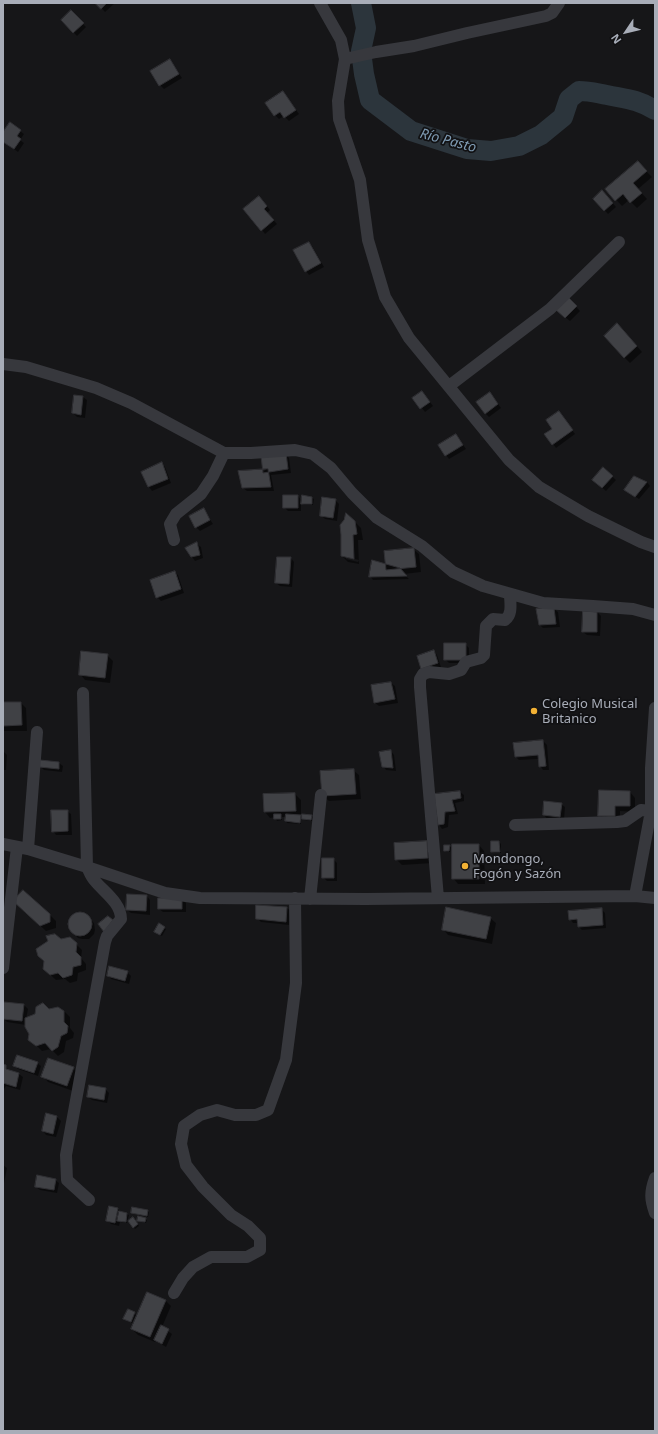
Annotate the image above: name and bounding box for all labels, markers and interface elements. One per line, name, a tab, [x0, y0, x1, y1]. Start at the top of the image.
north arrow	[606, 12, 646, 52]
text: N	[607, 31, 624, 47]
water label: Río Pasto	[418, 125, 478, 157]
place label: Colegio Musical Britanico	[542, 696, 638, 727]
marker: Colegio Musical Britanico	[529, 706, 539, 716]
place label: Mondongo, Fogón y Sazón	[473, 851, 561, 882]
marker: Mondongo, Fogón y Sazón	[460, 861, 470, 871]

